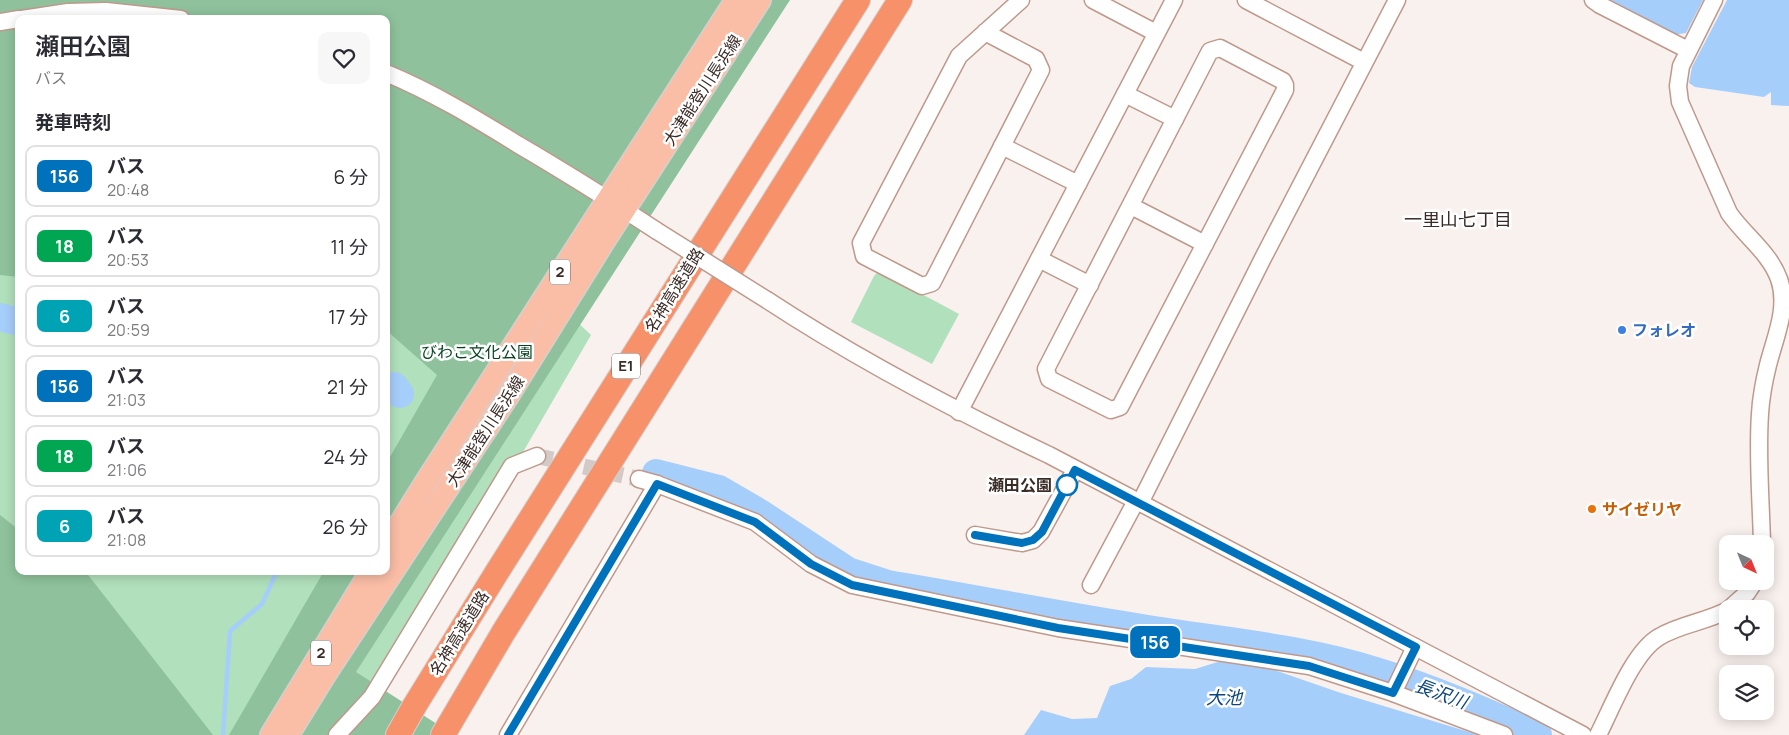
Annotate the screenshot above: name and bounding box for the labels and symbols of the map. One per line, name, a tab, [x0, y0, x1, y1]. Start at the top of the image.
street label: 大津能登川長浜線	[658, 30, 746, 150]
district label: 一里山七丁目	[1404, 207, 1512, 231]
street label: 名神高速道路	[639, 243, 709, 337]
road number: 2	[550, 260, 570, 284]
place label: フォレオ	[1632, 319, 1696, 341]
marker: フォレオ	[1616, 324, 1628, 336]
park label: びわこ文化公園	[421, 341, 533, 363]
road number: E1	[612, 354, 640, 378]
street label: 大津能登川長浜線	[441, 371, 529, 491]
place label: 瀬田公園	[988, 474, 1052, 496]
marker: 瀬田公園	[1056, 474, 1078, 496]
place label: サイゼリヤ	[1602, 498, 1682, 520]
marker: サイゼリヤ	[1586, 503, 1598, 515]
north arrow	[1719, 535, 1774, 590]
street label: 名神高速道路	[424, 586, 494, 680]
line badge: 156	[1126, 626, 1184, 658]
road number: 2	[311, 640, 331, 666]
water label: 長沢川	[1412, 673, 1473, 714]
water label: 大池	[1206, 685, 1244, 709]

